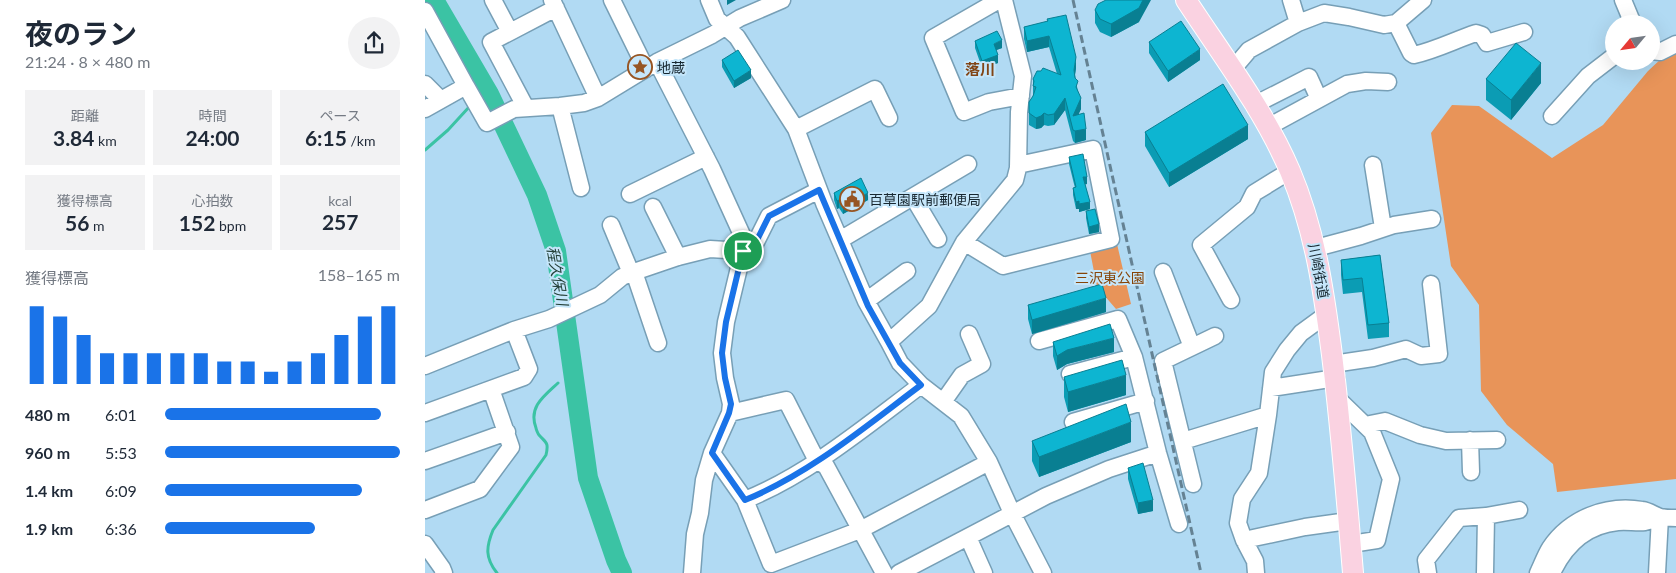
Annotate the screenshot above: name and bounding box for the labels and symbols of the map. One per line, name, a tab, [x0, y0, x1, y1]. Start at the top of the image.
north arrow	[1605, 15, 1660, 70]
place icon: 地蔵	[627, 54, 653, 80]
place label: 地蔵	[657, 59, 685, 76]
district label: 落川	[965, 60, 995, 78]
public building icon: 百草園駅前郵便局	[839, 186, 865, 212]
place label: 百草園駅前郵便局	[869, 191, 981, 208]
pin	[722, 230, 764, 272]
street label: 川崎街道	[1305, 242, 1333, 300]
water label: 程久保川	[544, 245, 572, 309]
park label: 三沢東公園	[1075, 269, 1145, 286]

